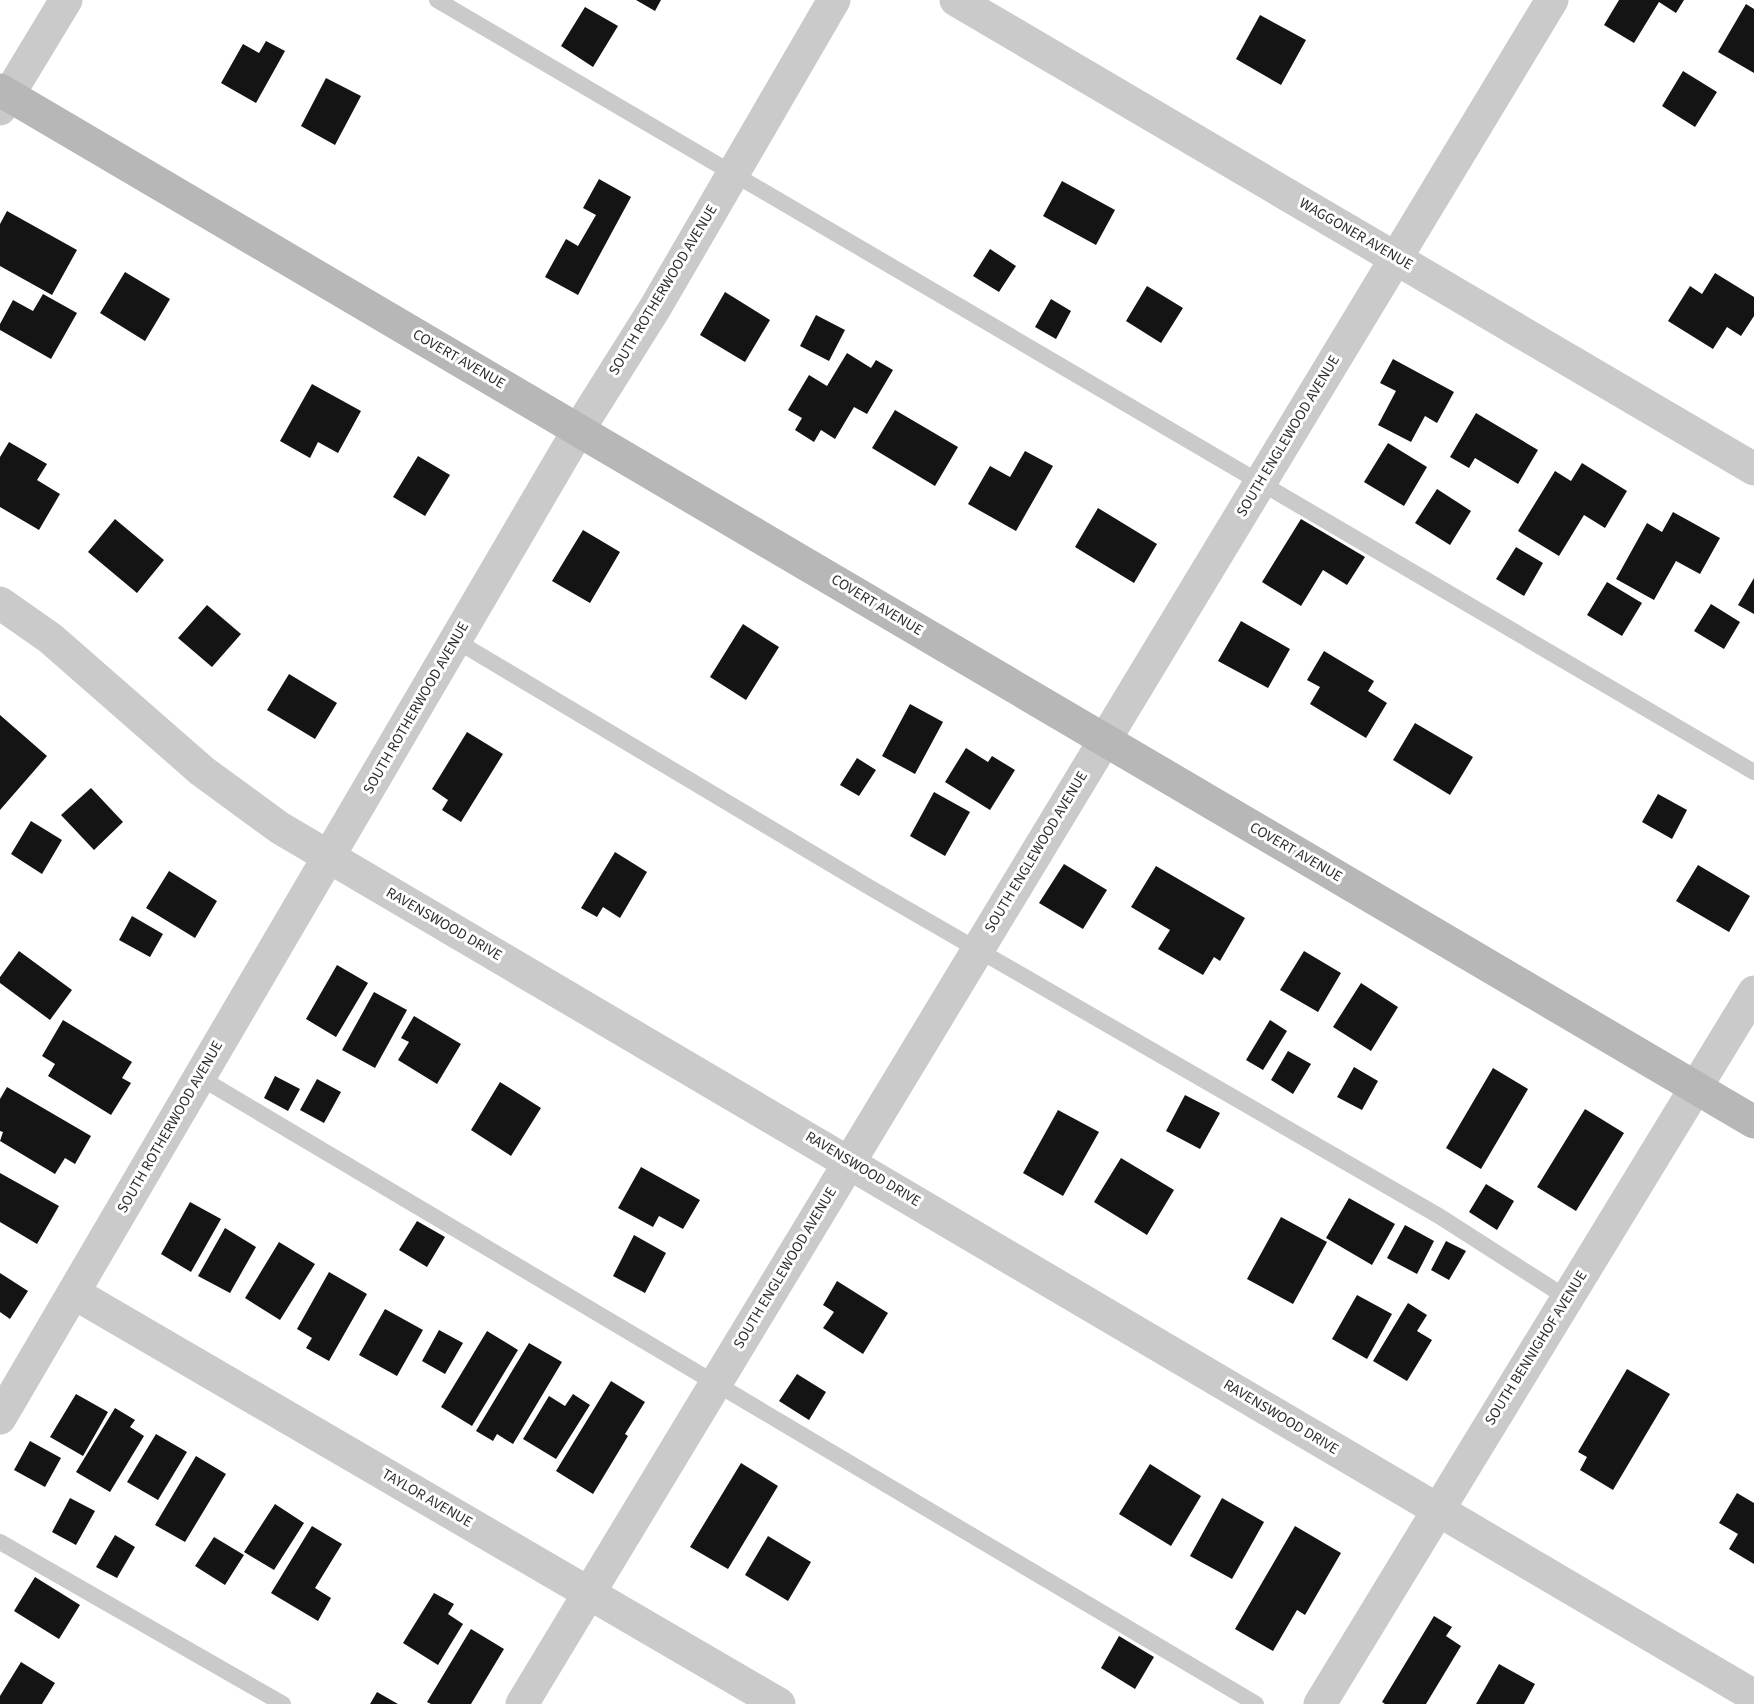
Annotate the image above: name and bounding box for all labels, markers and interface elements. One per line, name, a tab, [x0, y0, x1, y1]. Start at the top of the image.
street label: WAGGONER AVENUE	[1295, 193, 1417, 275]
street label: SOUTH ROTHERWOOD AVENUE	[604, 201, 722, 379]
street label: COVERT AVENUE	[409, 324, 509, 394]
street label: SOUTH ENGLEWOOD AVENUE	[1231, 351, 1345, 521]
street label: COVERT AVENUE	[827, 569, 927, 641]
street label: SOUTH ROTHERWOOD AVENUE	[358, 618, 474, 798]
street label: SOUTH ENGLEWOOD AVENUE	[979, 767, 1093, 937]
street label: COVERT AVENUE	[1246, 817, 1346, 887]
street label: RAVENSWOOD DRIVE	[382, 882, 506, 966]
street label: SOUTH ROTHERWOOD AVENUE	[112, 1037, 228, 1217]
street label: RAVENSWOOD DRIVE	[801, 1126, 925, 1212]
street label: SOUTH ENGLEWOOD AVENUE	[728, 1183, 842, 1353]
street label: SOUTH BENNIGHOF AVENUE	[1480, 1267, 1592, 1429]
street label: RAVENSWOOD DRIVE	[1219, 1374, 1343, 1460]
street label: TAYLOR AVENUE	[378, 1463, 476, 1533]

